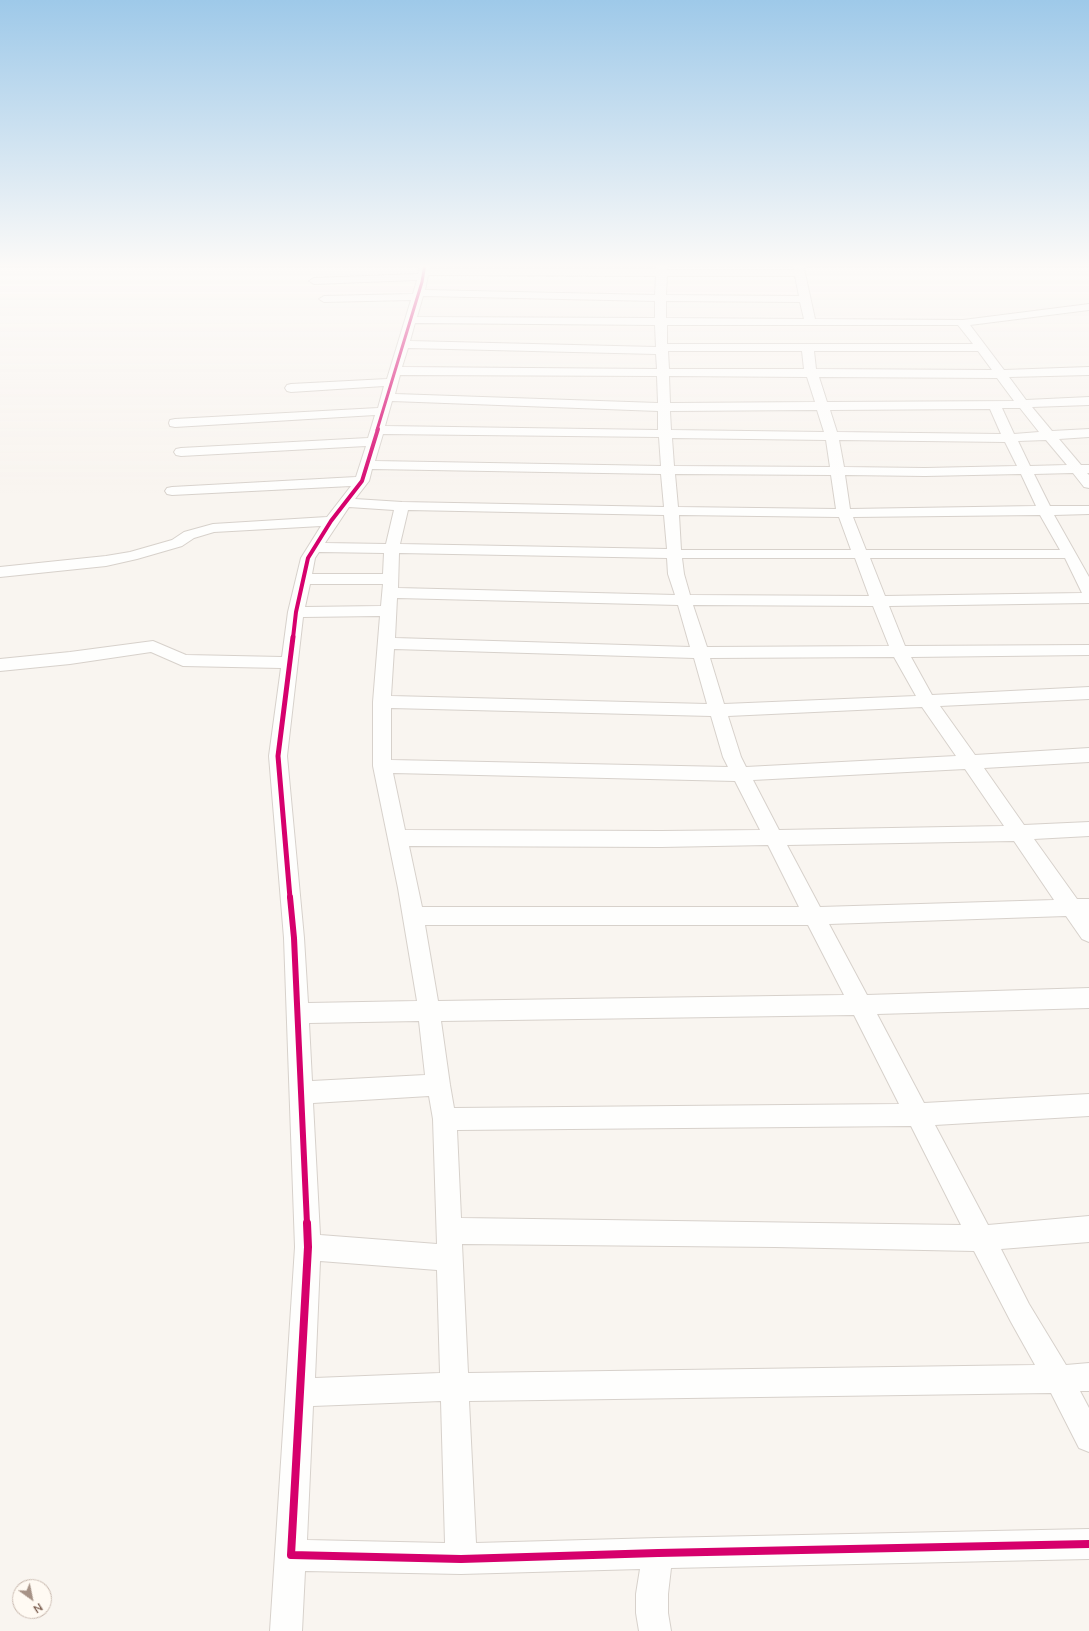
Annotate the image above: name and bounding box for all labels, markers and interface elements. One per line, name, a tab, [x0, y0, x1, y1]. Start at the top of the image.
north arrow	[12, 1579, 52, 1619]
text: N	[31, 1600, 45, 1616]

